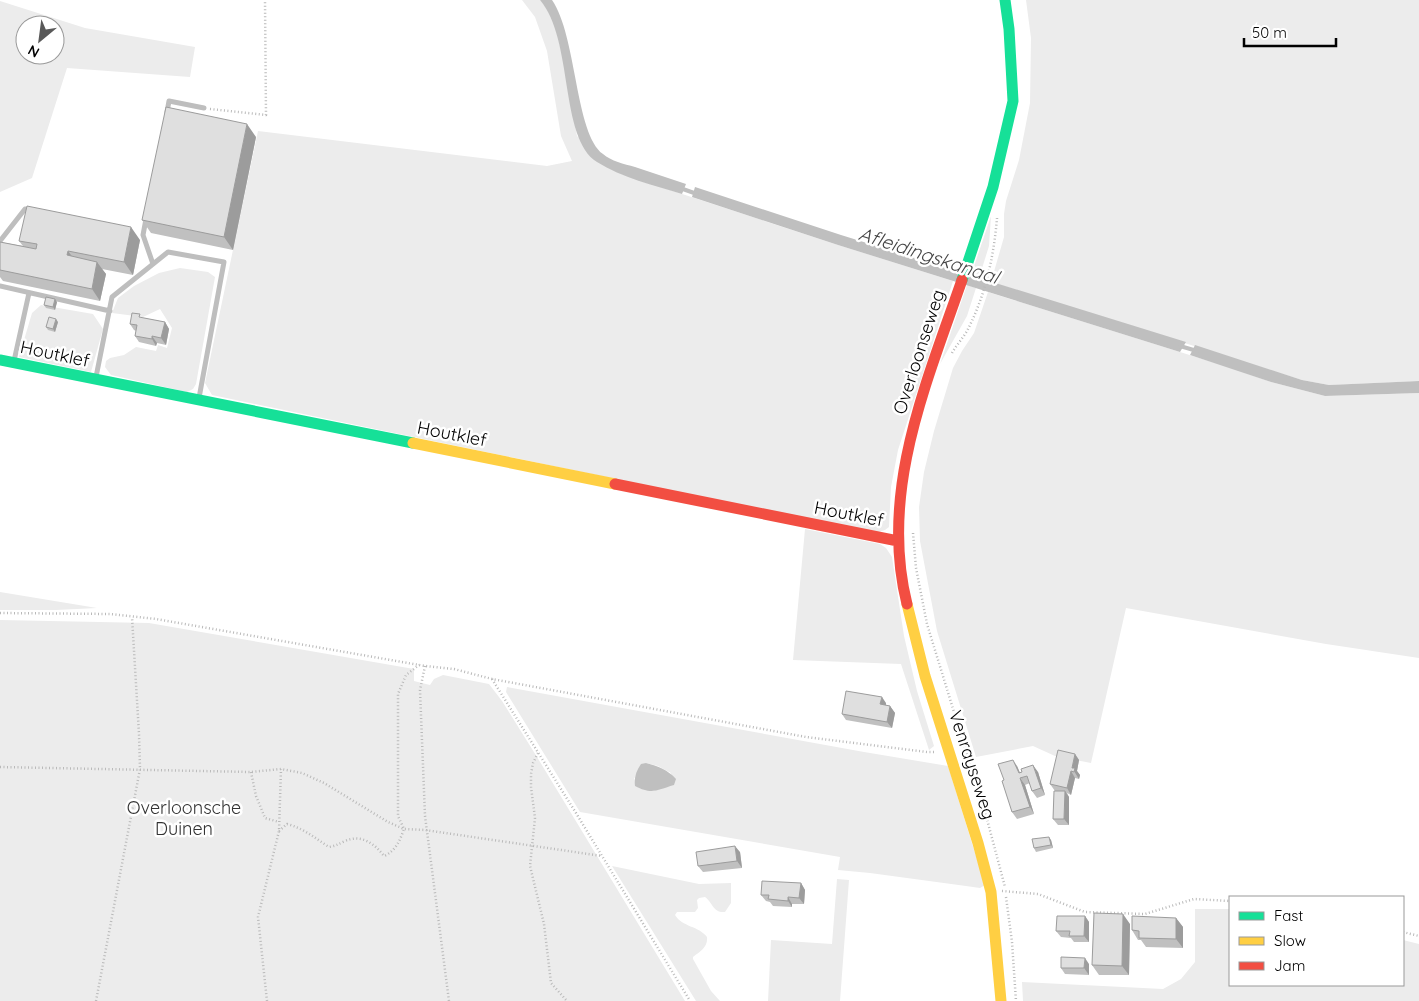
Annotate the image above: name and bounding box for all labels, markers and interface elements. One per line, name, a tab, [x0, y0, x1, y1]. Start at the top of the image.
north arrow	[15, 15, 65, 65]
scale bar	[1244, 15, 1336, 47]
text: 50 m	[1252, 23, 1287, 42]
text: N	[25, 41, 43, 62]
water label: Afleidingskanaal	[856, 221, 1004, 290]
street label: Overloonseweg	[888, 287, 950, 417]
street label: Houtklef	[18, 335, 92, 372]
street label: Houtklef	[415, 416, 489, 452]
street label: Houtklef	[812, 496, 886, 532]
street label: Venrayseweg	[944, 707, 1001, 822]
park label: Overloonsche Duinen	[127, 796, 241, 840]
legend	[1229, 896, 1404, 986]
text: Fast	[1274, 906, 1303, 925]
text: Slow	[1274, 931, 1306, 950]
text: Jam	[1274, 956, 1305, 975]

